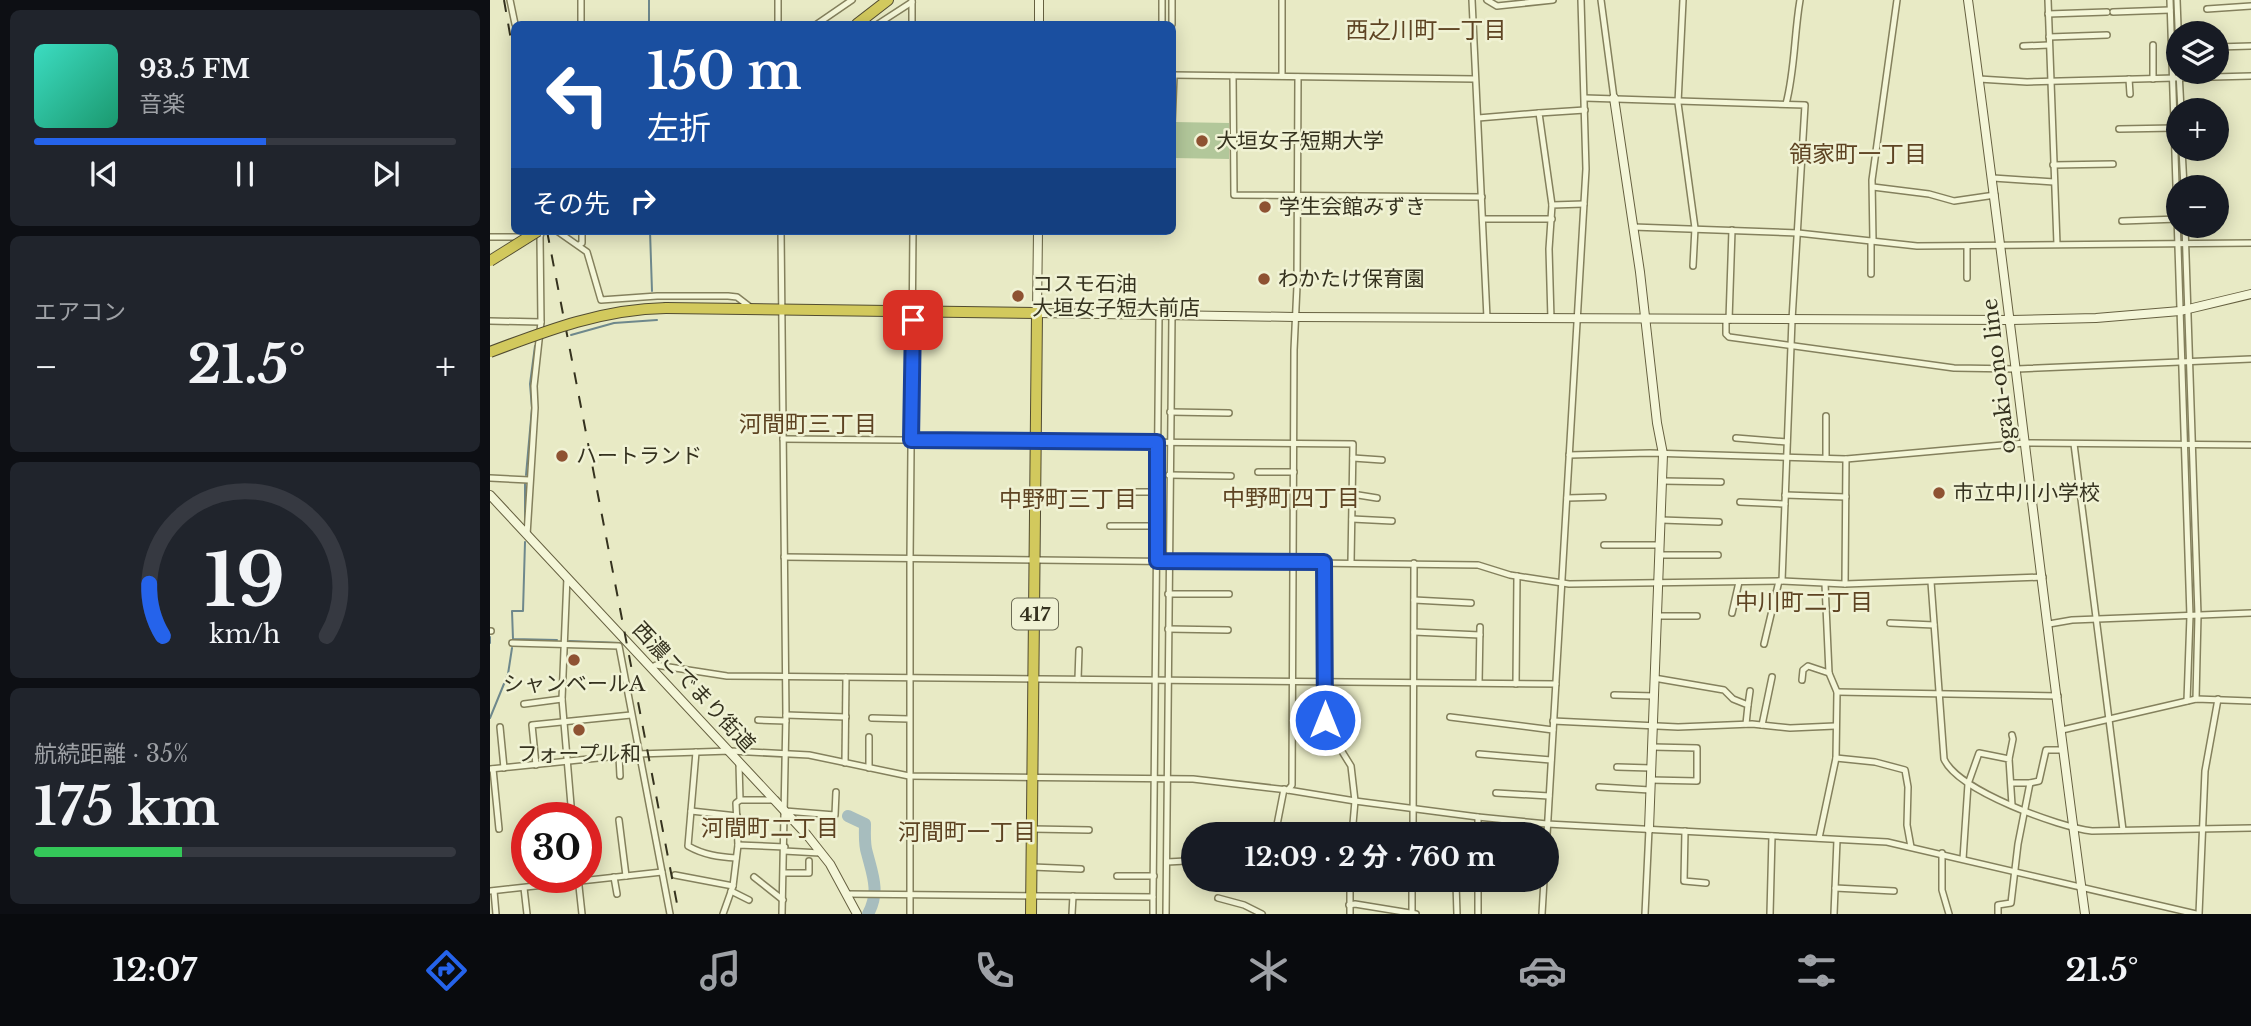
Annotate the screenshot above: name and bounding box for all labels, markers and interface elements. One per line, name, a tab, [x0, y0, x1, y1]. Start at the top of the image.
district label: 西之川町一丁目	[1346, 16, 1507, 44]
map controls	[2166, 21, 2229, 238]
button: layers	[2166, 21, 2229, 84]
text: 150 m	[647, 41, 802, 102]
icon: left	[532, 49, 623, 140]
text: 93.5 FM	[139, 53, 250, 85]
text: 音楽	[139, 90, 185, 118]
button: +	[2166, 98, 2229, 161]
text: 左折	[647, 108, 711, 148]
place label: 大垣女子短期大学	[1216, 128, 1384, 154]
marker: 大垣女子短期大学	[1194, 133, 1210, 149]
district label: 領家町一丁目	[1789, 140, 1927, 168]
icon: previous	[85, 155, 123, 193]
icon: pause	[226, 155, 264, 193]
icon: next	[367, 155, 405, 193]
button: −	[2166, 175, 2229, 238]
icon: right	[624, 182, 662, 220]
text: その先	[532, 188, 610, 220]
place label: 学生会館みずき	[1279, 194, 1426, 220]
marker: 学生会館みずき	[1257, 199, 1273, 215]
place label: わかたけ保育園	[1278, 266, 1425, 292]
place label: コスモ石油 大垣女子短大前店	[1032, 271, 1200, 321]
marker: わかたけ保育園	[1256, 271, 1272, 287]
marker: コスモ石油 大垣女子短大前店	[1010, 288, 1026, 304]
pin	[883, 290, 943, 350]
street label: ogaki-ono line	[1977, 297, 2021, 455]
text: エアコン	[34, 298, 126, 326]
icon: arrive	[894, 301, 932, 339]
text: 21.5°	[187, 333, 306, 397]
text: −	[34, 343, 58, 390]
text: +	[435, 343, 456, 390]
district label: 河間町三丁目	[739, 410, 877, 438]
place label: ハートランド	[576, 443, 702, 469]
marker: ハートランド	[554, 448, 570, 464]
place label: 市立中川小学校	[1953, 480, 2100, 506]
district label: 中野町四丁目	[1222, 484, 1360, 512]
district label: 中野町三丁目	[999, 485, 1137, 513]
marker: 市立中川小学校	[1931, 485, 1947, 501]
text: 19	[205, 535, 285, 626]
district label: 中川町二丁目	[1735, 588, 1873, 616]
road number: 417	[1012, 598, 1058, 629]
street label: 西濃こでまり街道	[627, 617, 761, 757]
text: km/h	[210, 619, 280, 650]
marker: シャンベールA	[566, 652, 582, 668]
place label: シャンベールA	[503, 671, 646, 697]
position arrow	[1288, 683, 1362, 757]
marker: フォープル和	[571, 722, 587, 738]
text: 航続距離 · 35%	[34, 740, 188, 768]
place label: フォープル和	[517, 741, 641, 767]
text: 175 km	[34, 775, 220, 839]
speed limit sign: 30	[511, 802, 602, 893]
district label: 河間町二丁目	[701, 814, 839, 842]
district label: 河間町一丁目	[898, 818, 1036, 846]
text: 12:09 · 2 分 · 760 m	[1244, 841, 1496, 873]
icon: directions	[422, 946, 471, 995]
icon: music	[696, 946, 745, 995]
icon: phone	[970, 946, 1019, 995]
icon: climate	[1244, 946, 1293, 995]
icon: car	[1518, 946, 1567, 995]
icon: filters	[1792, 946, 1841, 995]
text: 12:07	[112, 950, 197, 990]
text: 21.5°	[2066, 950, 2138, 990]

